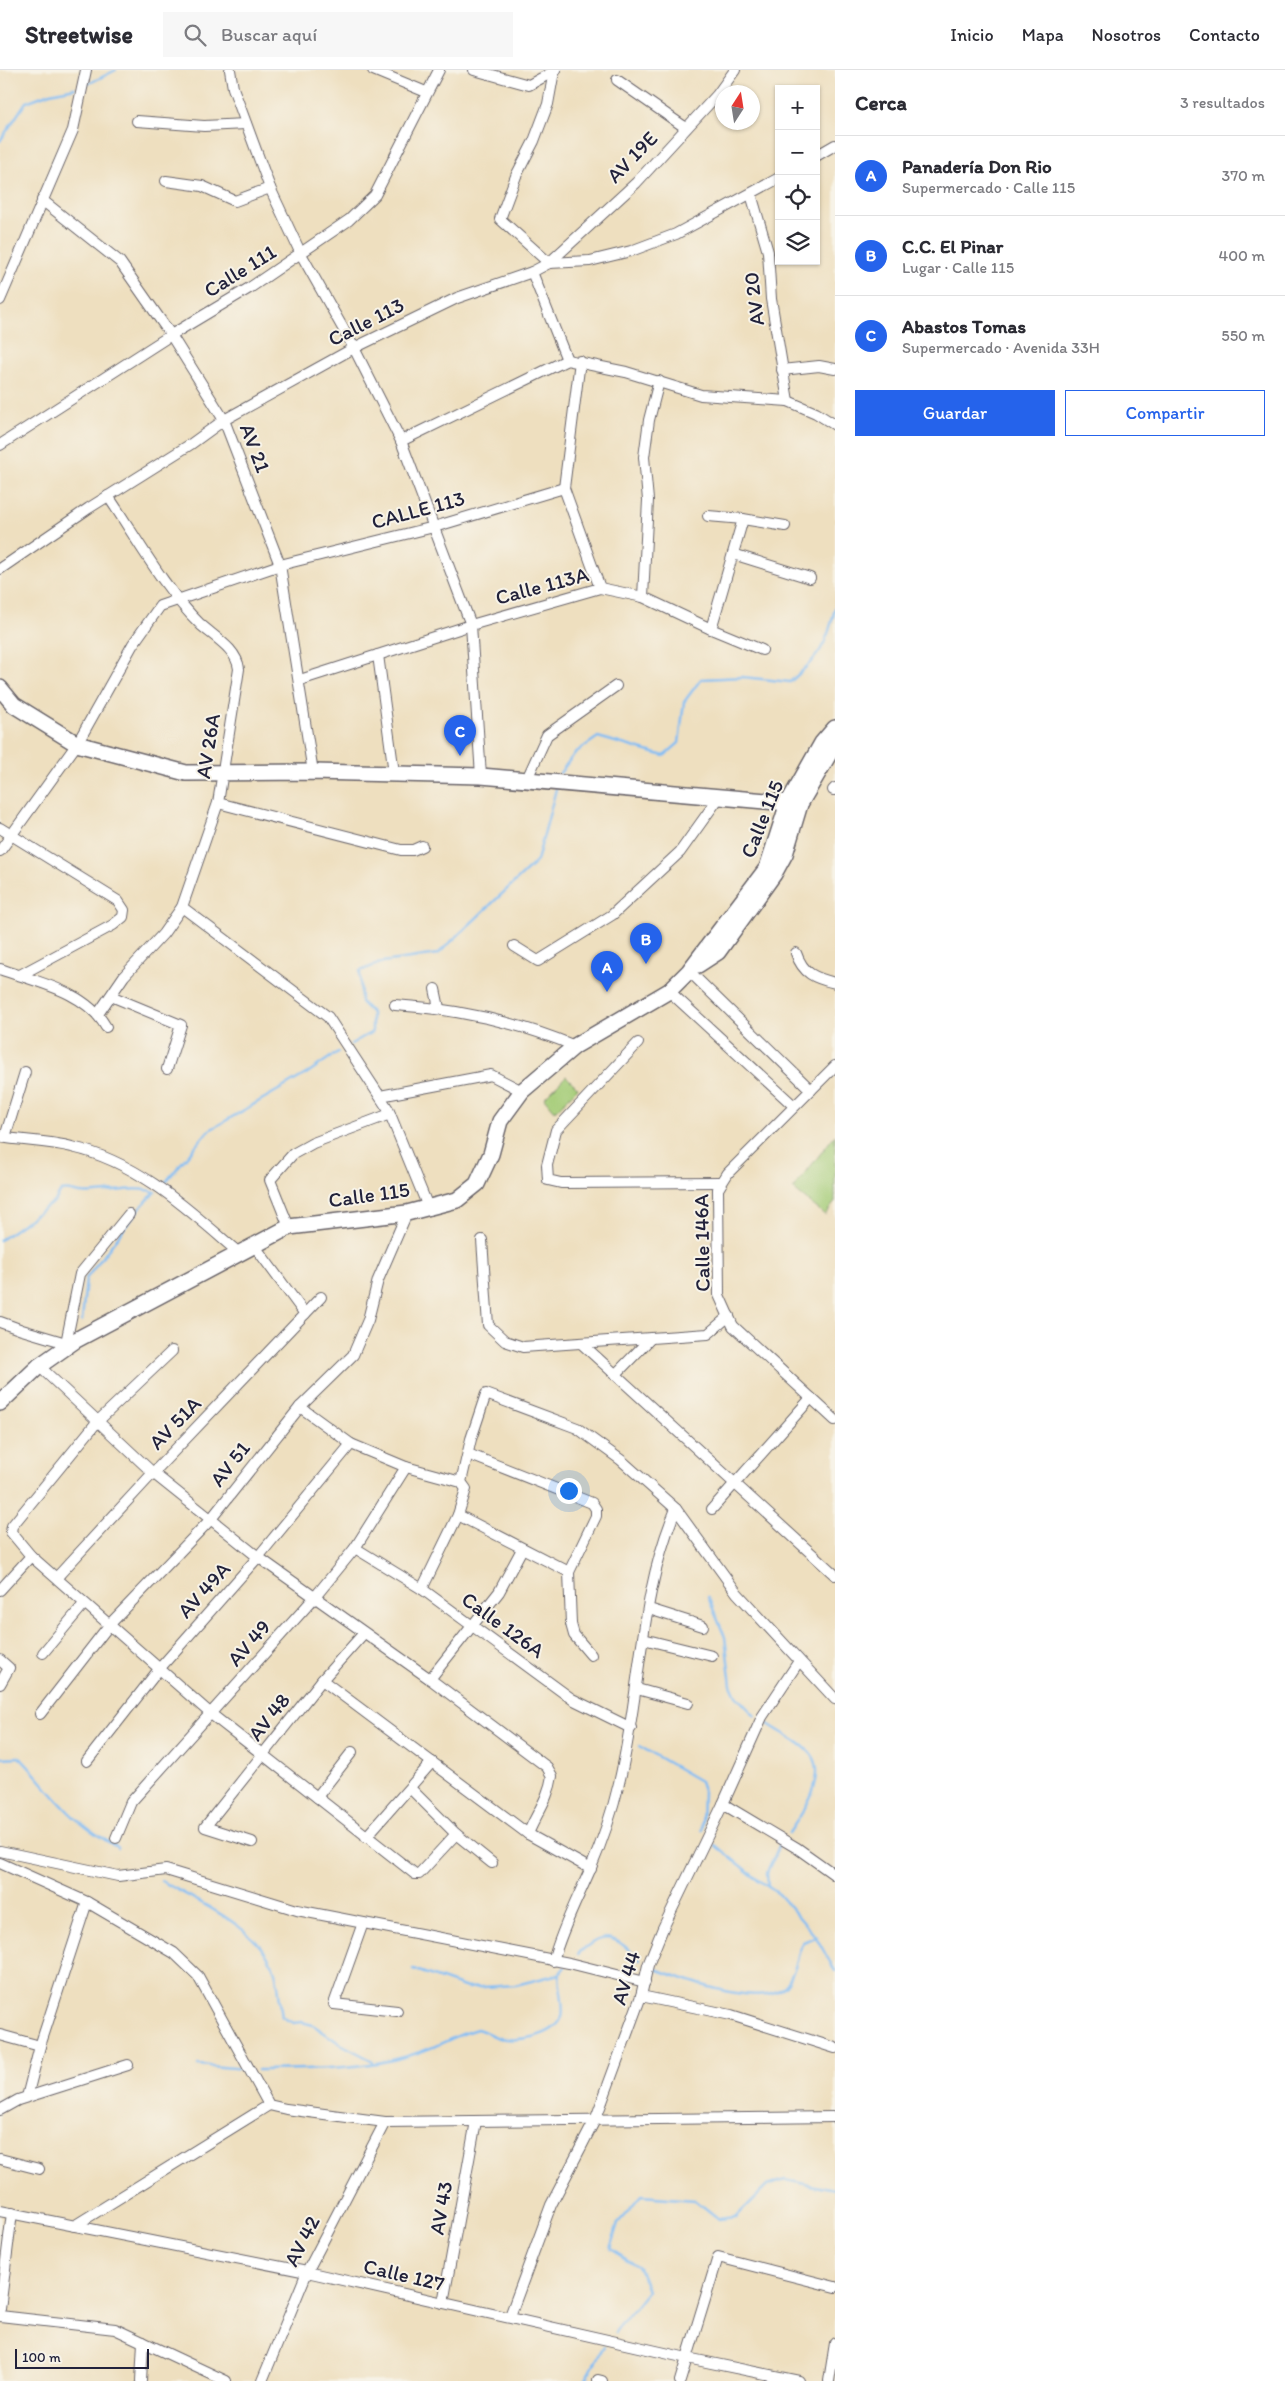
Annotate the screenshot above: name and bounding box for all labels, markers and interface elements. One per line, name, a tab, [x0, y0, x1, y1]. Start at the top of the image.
search box	[163, 12, 513, 57]
text: Streetwise	[25, 20, 133, 49]
icon: search	[181, 21, 209, 49]
text: Buscar aquí	[221, 23, 317, 46]
text: Inicio	[950, 24, 994, 46]
text: Mapa	[1022, 24, 1064, 46]
text: Nosotros	[1092, 24, 1161, 46]
text: Contacto	[1189, 24, 1260, 46]
north arrow	[715, 85, 760, 130]
map controls	[775, 85, 820, 265]
button: +	[775, 85, 820, 130]
text: Cerca	[855, 90, 907, 115]
text: 3 resultados	[1180, 93, 1265, 112]
street label: AV 19E	[601, 125, 662, 188]
button: −	[775, 130, 820, 175]
text: Panadería Don Rio	[902, 155, 1052, 178]
text: A	[866, 166, 876, 185]
text: 370 m	[1221, 166, 1265, 185]
button: locate	[775, 175, 820, 220]
text: Supermercado · Calle 115	[902, 178, 1075, 197]
button: layers	[775, 220, 820, 265]
text: C.C. El Pinar	[902, 235, 1003, 258]
street label: Calle 111	[199, 239, 281, 302]
text: B	[866, 246, 876, 265]
text: 400 m	[1219, 246, 1265, 265]
text: Lugar · Calle 115	[902, 258, 1014, 277]
street label: AV 20	[738, 271, 769, 327]
street label: Calle 113	[324, 292, 408, 351]
text: Abastos Tomas	[902, 315, 1026, 338]
text: C	[866, 326, 876, 345]
text: 550 m	[1221, 326, 1265, 345]
text: Supermercado · Avenida 33H	[902, 338, 1100, 357]
button: Guardar	[855, 390, 1055, 436]
button: Compartir	[1065, 390, 1265, 436]
street label: AV 21	[235, 420, 276, 476]
street label: CALLE 113	[368, 485, 467, 534]
street label: Calle 113A	[493, 561, 592, 610]
street label: AV 26A	[190, 711, 225, 780]
pin: C	[444, 715, 476, 756]
street label: Calle 115	[735, 776, 788, 861]
pin: B	[630, 923, 662, 964]
pin: A	[591, 951, 623, 992]
street label: Calle 115	[327, 1176, 411, 1213]
street label: Calle 146A	[688, 1193, 715, 1292]
street label: AV 51A	[143, 1391, 206, 1454]
street label: AV 51	[204, 1436, 255, 1491]
your location	[556, 1478, 582, 1504]
street label: AV 49A	[172, 1556, 236, 1623]
street label: Calle 126A	[457, 1586, 550, 1663]
street label: AV 49	[222, 1614, 276, 1671]
street label: AV 48	[242, 1688, 295, 1746]
street label: AV 44	[606, 1948, 646, 2008]
street label: AV 43	[424, 2179, 457, 2237]
street label: AV 42	[278, 2211, 325, 2270]
street label: Calle 127	[361, 2253, 447, 2296]
scale bar	[15, 2346, 149, 2369]
text: 100 m	[22, 2349, 61, 2366]

